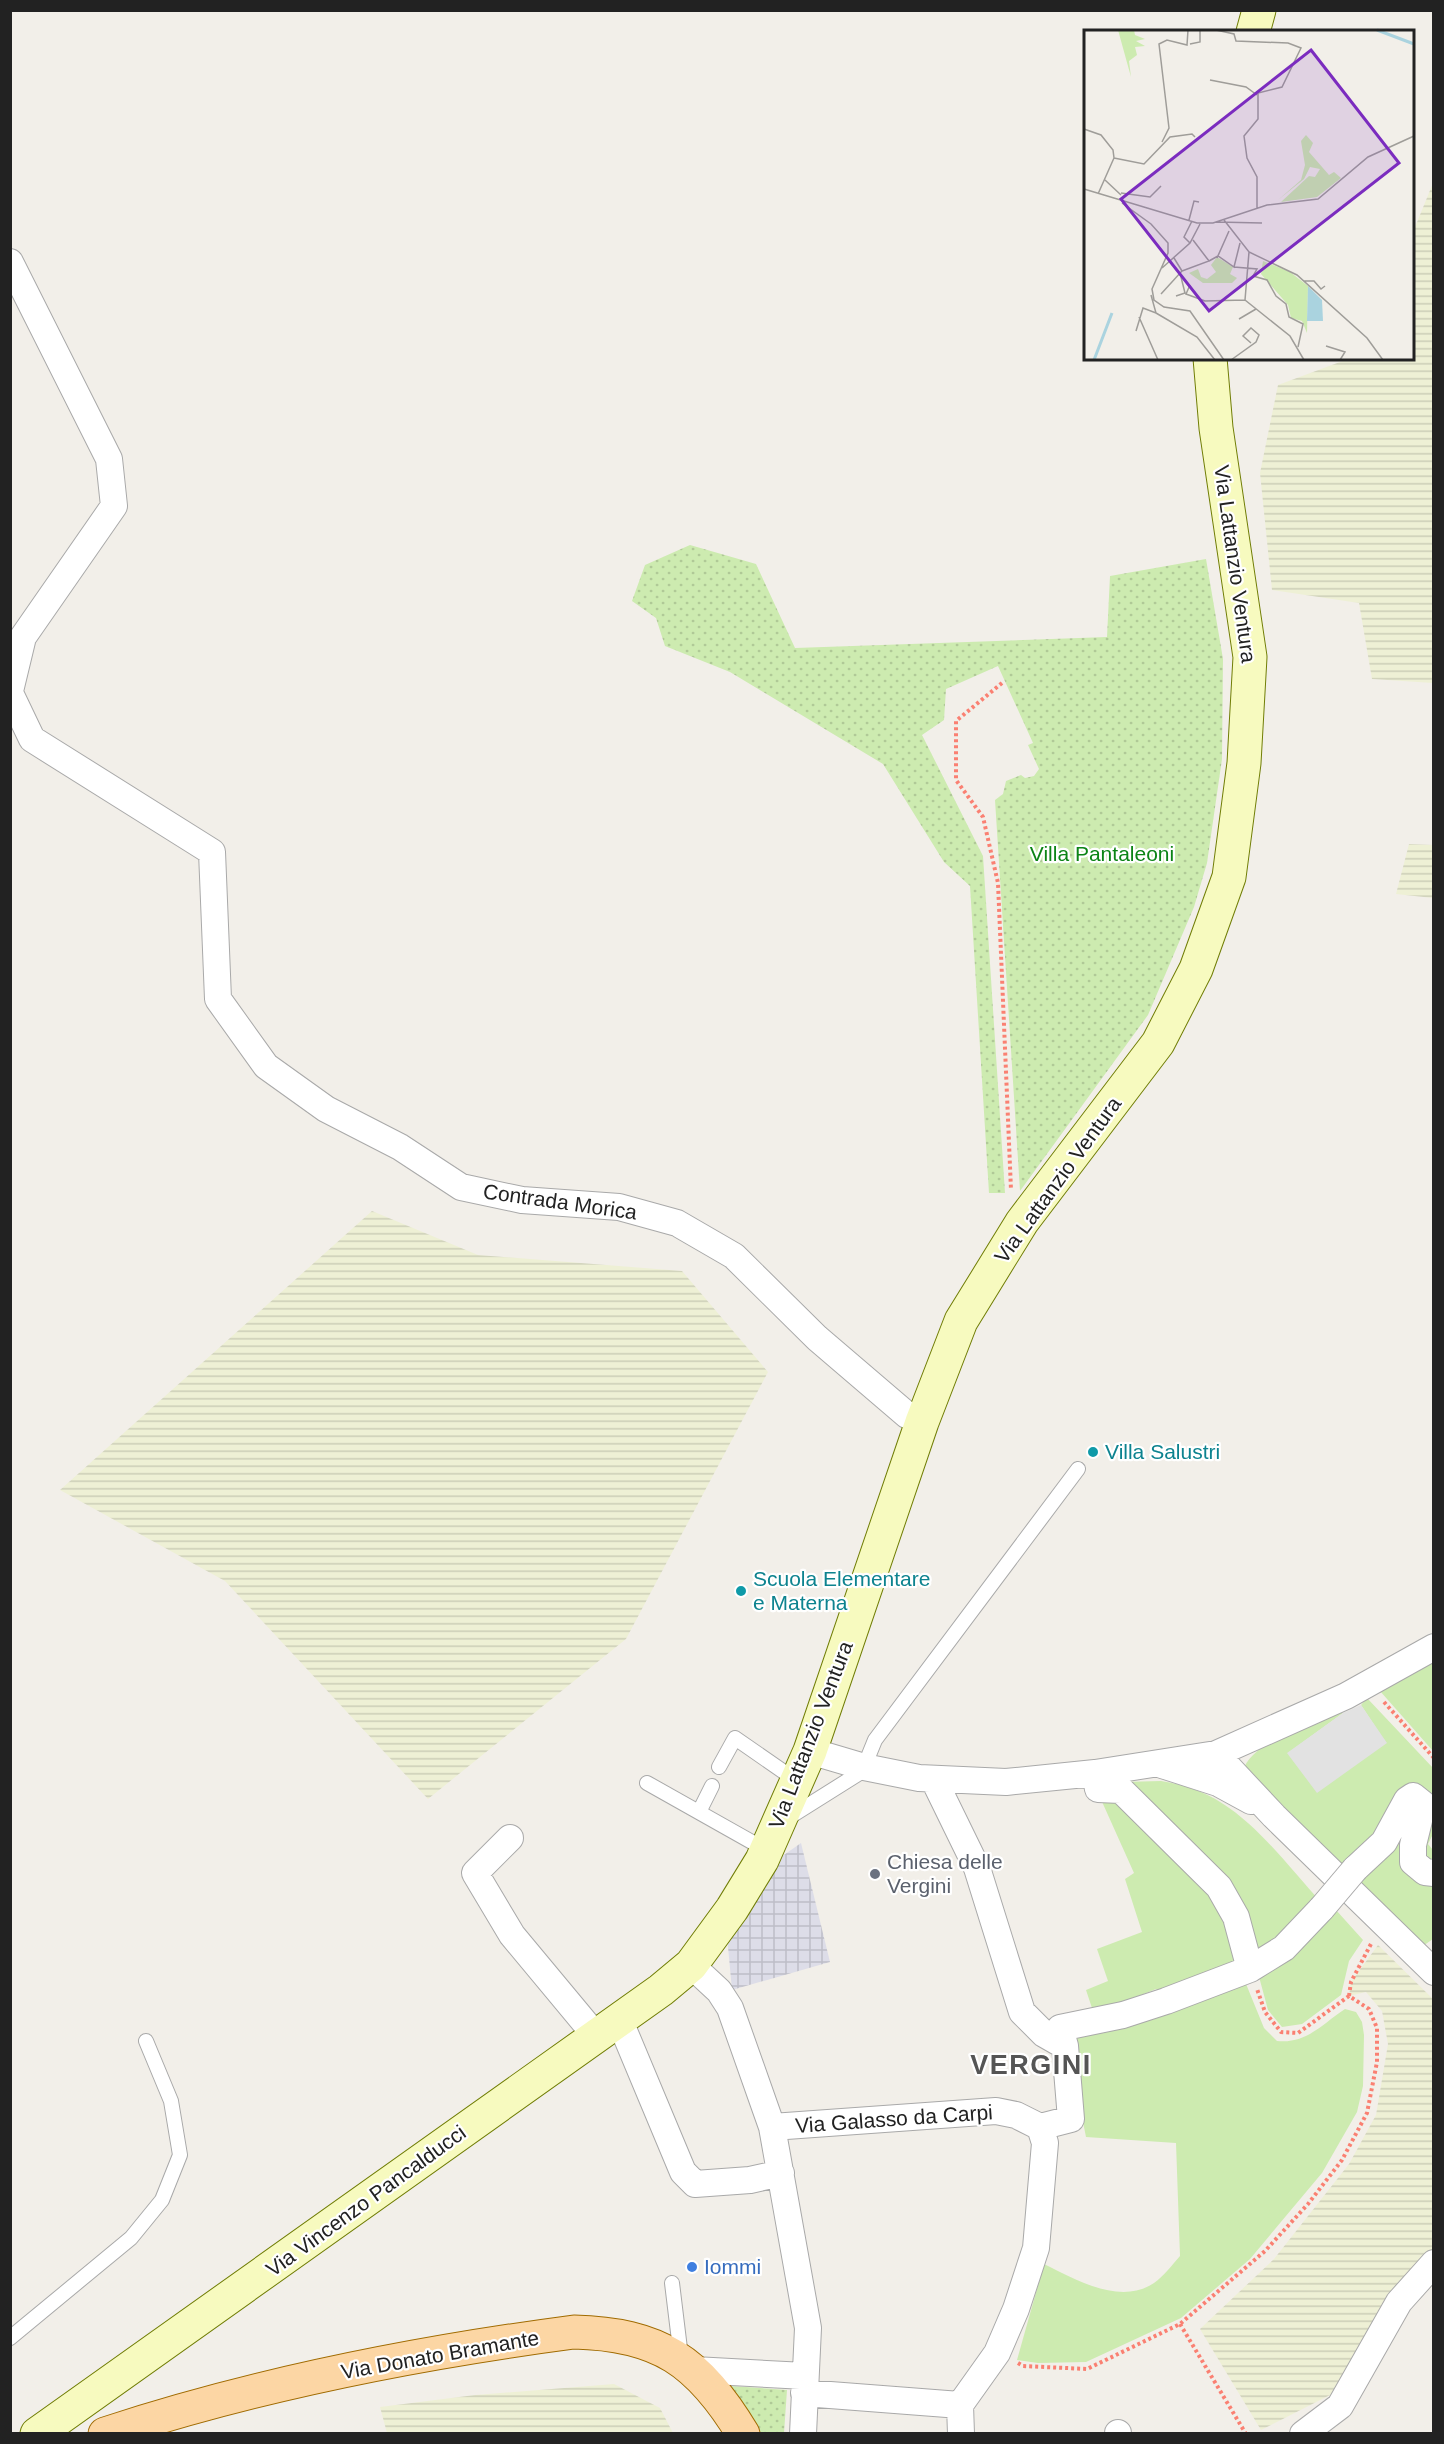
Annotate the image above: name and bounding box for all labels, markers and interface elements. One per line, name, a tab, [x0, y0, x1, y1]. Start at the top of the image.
inset map	[1084, 30, 1414, 360]
street label: Via Lattanzio Ventura	[1210, 464, 1261, 665]
park label: Villa Pantaleoni	[1030, 842, 1174, 865]
street label: Via Lattanzio Ventura	[990, 1092, 1126, 1267]
street label: Contrada Morica	[482, 1179, 639, 1224]
place label: Villa Salustri	[1105, 1440, 1220, 1463]
marker: Villa Salustri	[1086, 1445, 1100, 1459]
place label: Scuola Elementare e Materna	[753, 1567, 930, 1614]
marker: Scuola Elementare e Materna	[734, 1584, 748, 1598]
street label: Via Lattanzio Ventura	[764, 1637, 857, 1832]
place label: Chiesa delle Vergini	[887, 1850, 1003, 1897]
marker: Chiesa delle Vergini	[868, 1867, 882, 1881]
district label: VERGINI	[970, 2050, 1092, 2080]
street label: Via Galasso da Carpi	[794, 2100, 994, 2137]
street label: Via Vincenzo Pancalducci	[262, 2120, 470, 2281]
place label: Iommi	[704, 2255, 761, 2278]
marker: Iommi	[685, 2260, 699, 2274]
street label: Via Donato Bramante	[339, 2326, 541, 2383]

